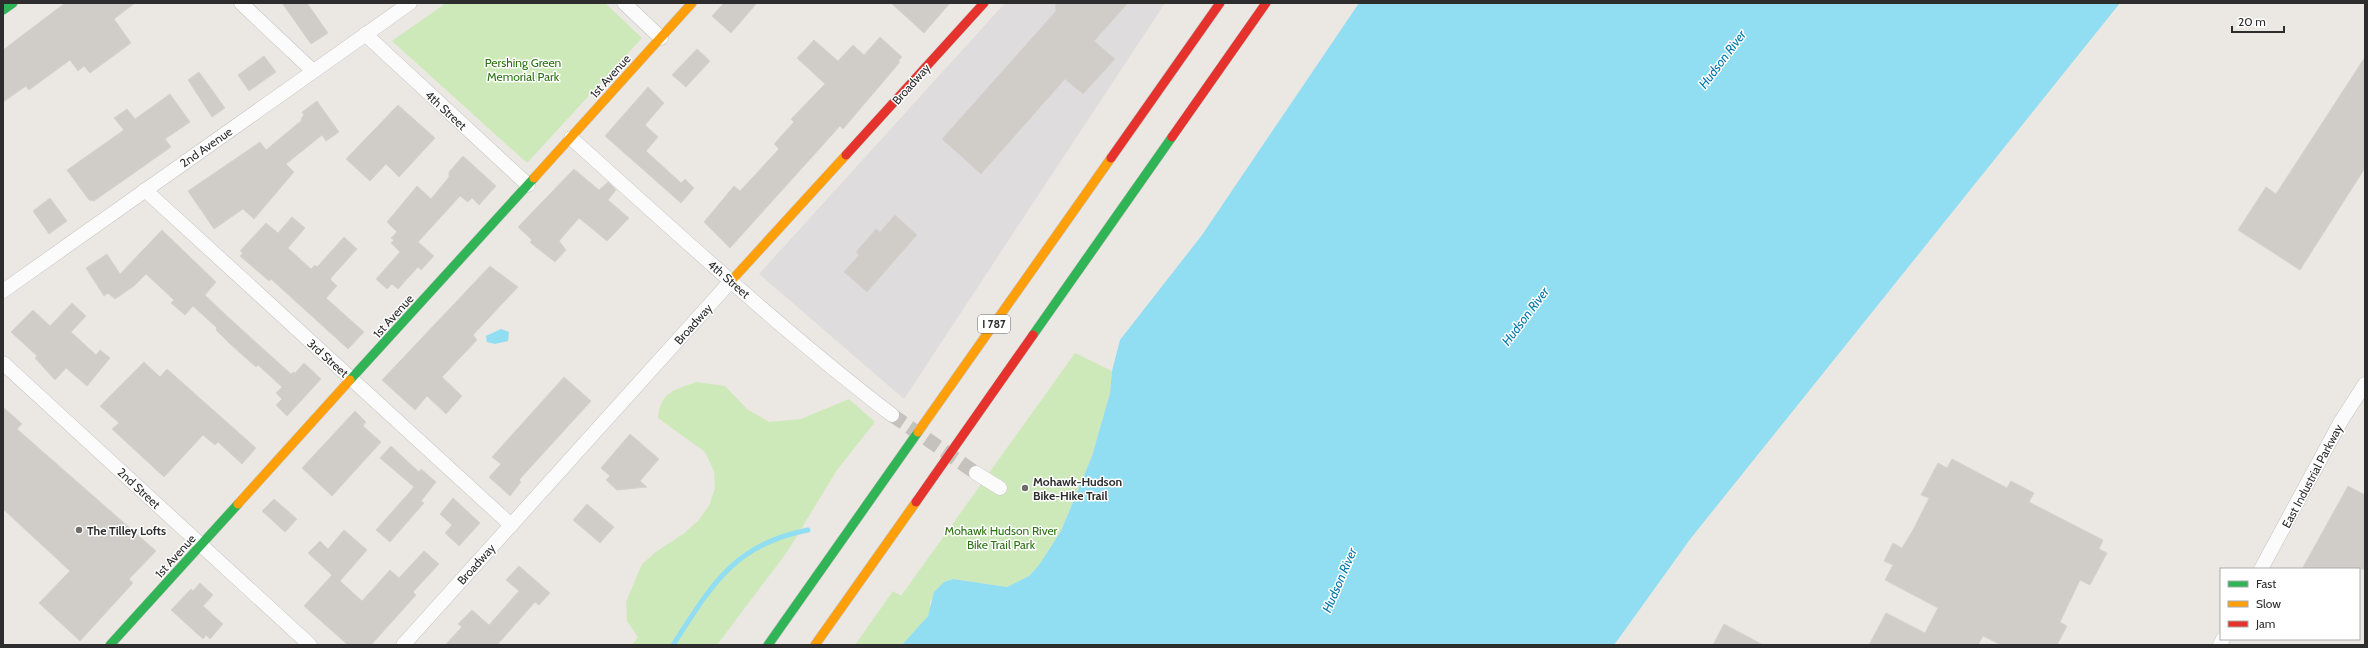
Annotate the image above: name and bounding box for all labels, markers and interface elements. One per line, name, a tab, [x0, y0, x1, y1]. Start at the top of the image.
scale bar	[2232, 8, 2284, 34]
text: 20 m	[2238, 14, 2266, 29]
water label: Hudson River	[1695, 26, 1750, 91]
street label: 1st Avenue	[586, 51, 634, 101]
park label: Pershing Green Memorial Park	[485, 55, 562, 84]
street label: Broadway	[889, 60, 933, 108]
street label: 4th Street	[422, 87, 470, 133]
street label: 2nd Avenue	[177, 124, 235, 170]
street label: 4th Street	[705, 257, 753, 301]
water label: Hudson River	[1498, 283, 1553, 348]
street label: 1st Avenue	[369, 291, 417, 341]
street label: Broadway	[671, 300, 715, 348]
road number: I 787	[978, 315, 1010, 333]
street label: 3rd Street	[304, 336, 352, 380]
street label: East Industrial Parkway	[2278, 422, 2346, 530]
street label: 2nd Street	[114, 464, 164, 512]
place label: Mohawk-Hudson Bike-Hike Trail	[1033, 474, 1122, 503]
marker: Mohawk-Hudson Bike-Hike Trail	[1020, 483, 1030, 493]
place label: The Tilley Lofts	[87, 523, 166, 538]
park label: Mohawk Hudson River Bike Trail Park	[945, 523, 1058, 552]
marker: The Tilley Lofts	[74, 525, 84, 535]
street label: 1st Avenue	[151, 531, 199, 581]
street label: Broadway	[454, 540, 498, 588]
water label: Hudson River	[1318, 544, 1360, 615]
legend	[2220, 568, 2360, 640]
text: Fast	[2256, 576, 2276, 591]
text: Slow	[2256, 596, 2281, 611]
text: Jam	[2255, 616, 2275, 631]

